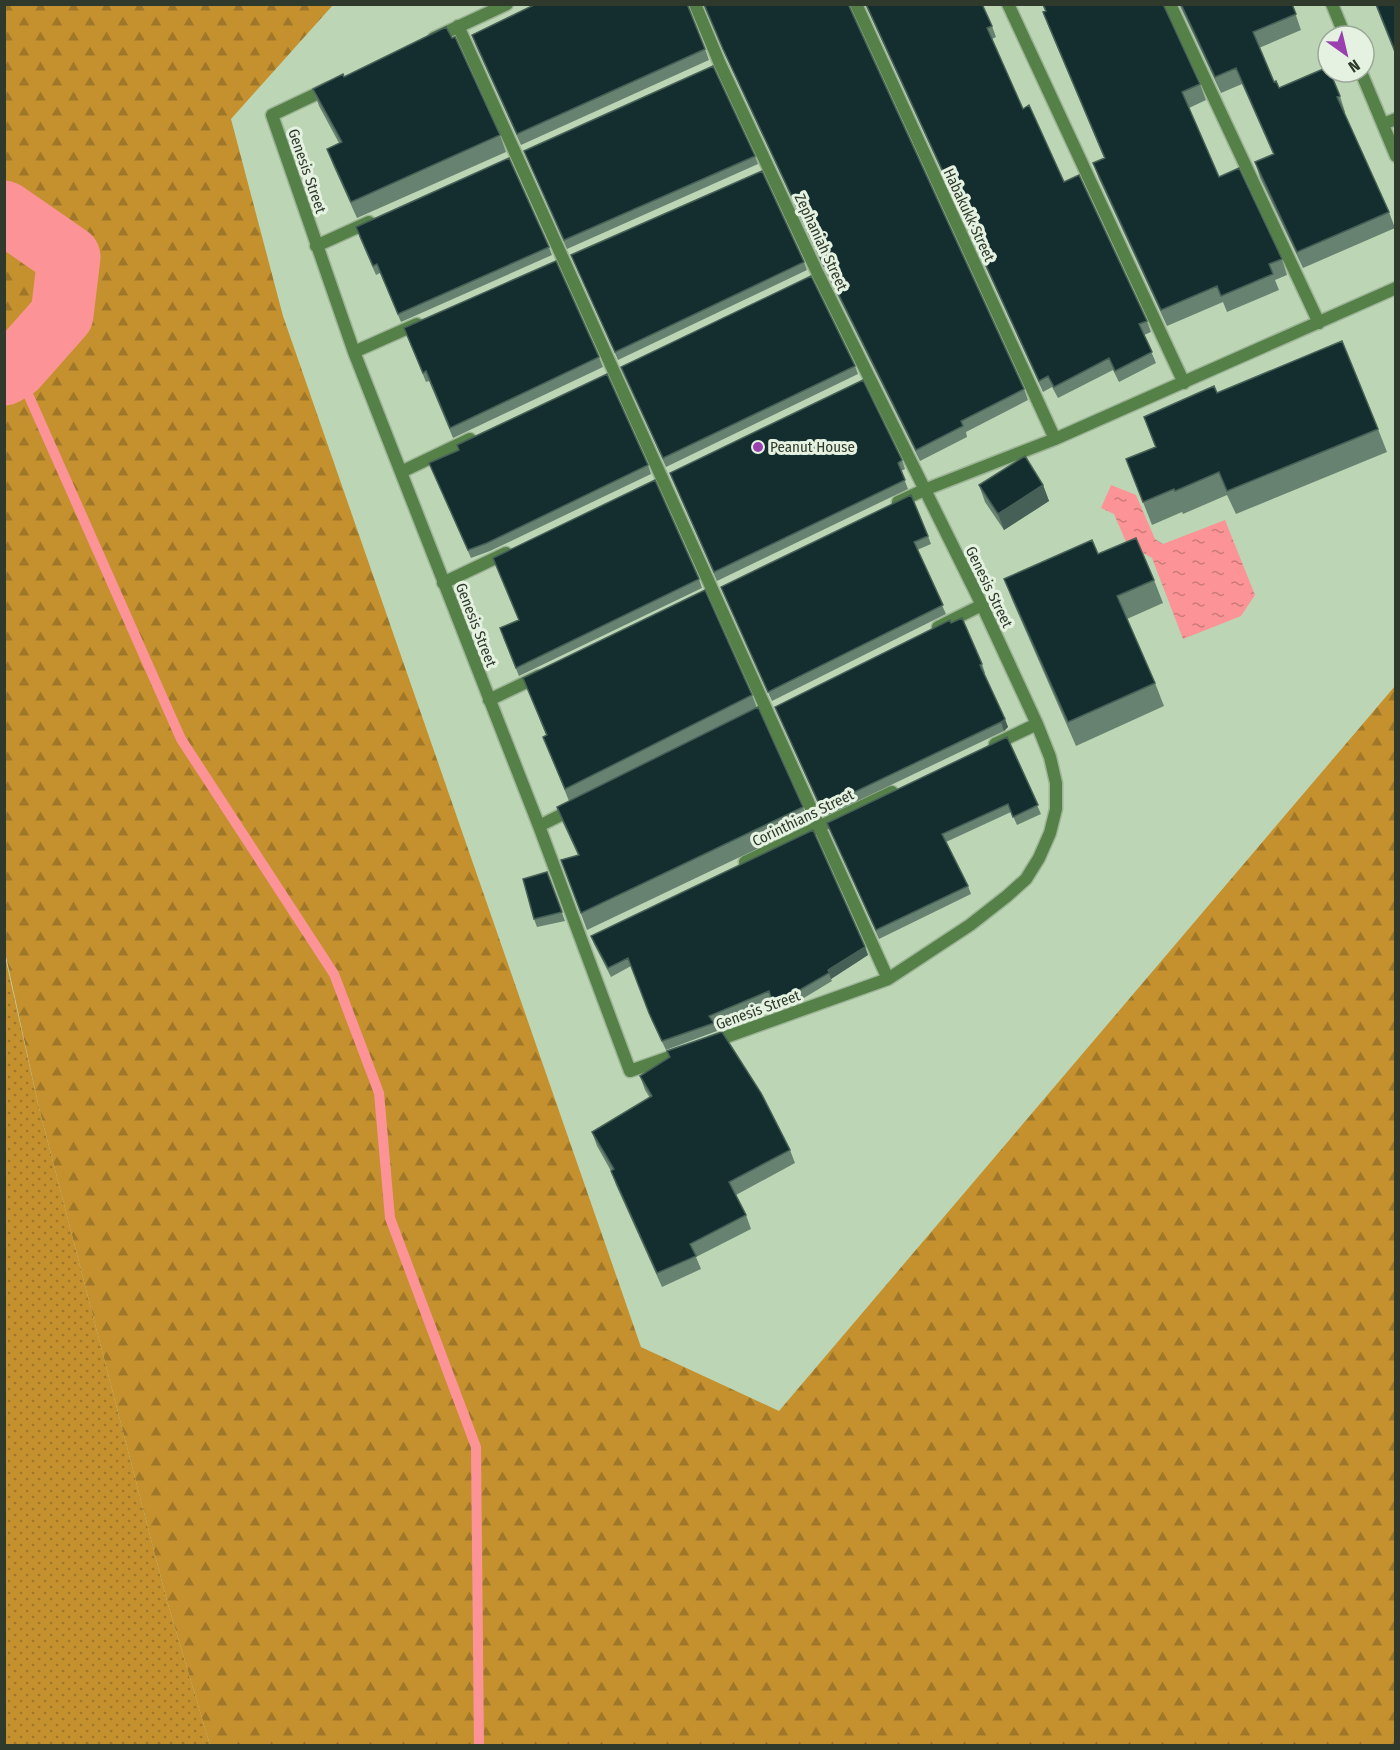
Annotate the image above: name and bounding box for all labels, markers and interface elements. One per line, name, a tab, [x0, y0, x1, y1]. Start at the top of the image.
north arrow	[1316, 24, 1376, 84]
text: N	[1345, 55, 1363, 77]
street label: Genesis Street	[284, 126, 330, 216]
street label: Habakukk Street	[940, 166, 998, 265]
street label: Zephaniah Street	[791, 191, 851, 293]
place label: Peanut House	[770, 438, 855, 456]
marker: Peanut House	[751, 440, 765, 454]
street label: Genesis Street	[962, 543, 1016, 631]
street label: Genesis Street	[452, 581, 500, 670]
street label: Corinthians Street	[749, 786, 857, 850]
street label: Genesis Street	[713, 986, 803, 1034]

